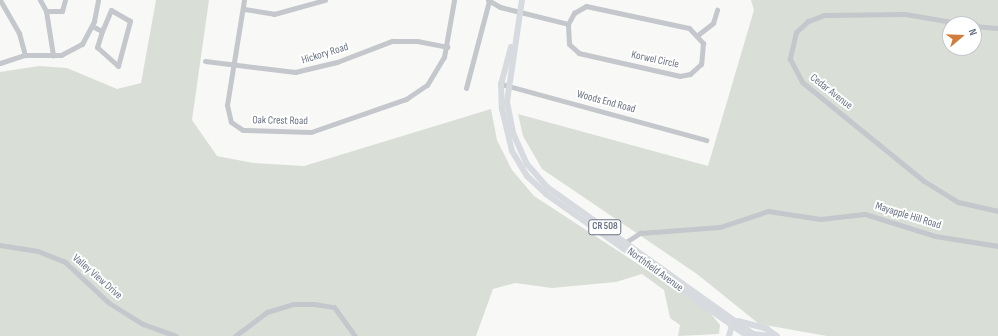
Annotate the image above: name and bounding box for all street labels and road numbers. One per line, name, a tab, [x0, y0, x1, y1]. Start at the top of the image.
street label: Hickory Road	[300, 41, 350, 67]
street label: Korwel Circle	[630, 49, 680, 71]
street label: Cedar Avenue	[807, 71, 855, 113]
street label: Woods End Road	[575, 88, 637, 116]
street label: Oak Crest Road	[252, 114, 308, 128]
street label: Mayapple Hill Road	[873, 200, 943, 232]
road number: CR 508	[588, 219, 622, 235]
street label: Northfield Avenue	[624, 245, 686, 295]
street label: Valley View Drive	[69, 252, 125, 302]

